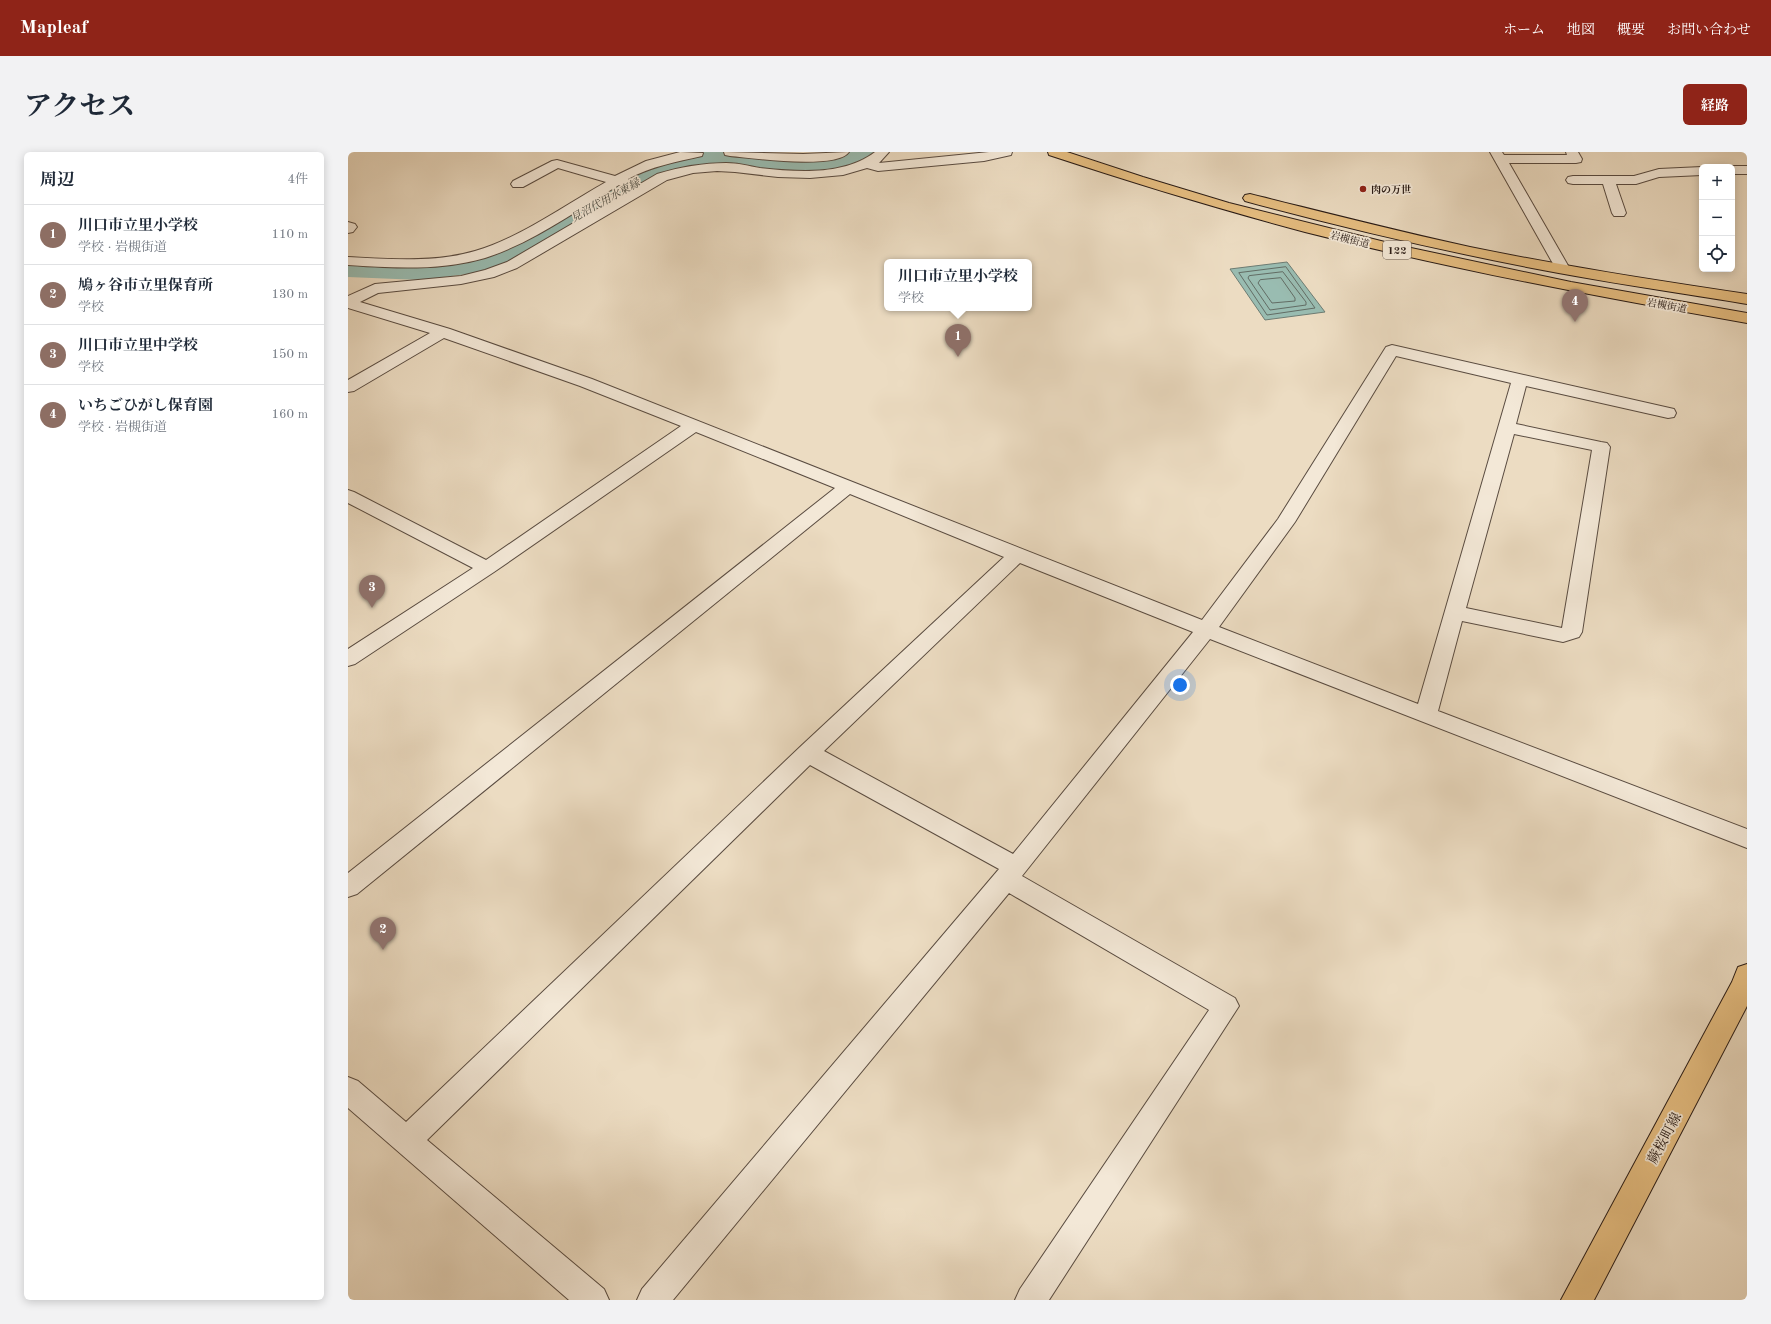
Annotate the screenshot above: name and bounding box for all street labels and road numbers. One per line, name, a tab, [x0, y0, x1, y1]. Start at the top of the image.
street label: 岩槻街道	[1329, 229, 1371, 250]
road number: 122	[1383, 241, 1411, 259]
street label: 岩槻街道	[1646, 297, 1688, 314]
street label: 蕨桜町線	[1645, 1110, 1684, 1166]

